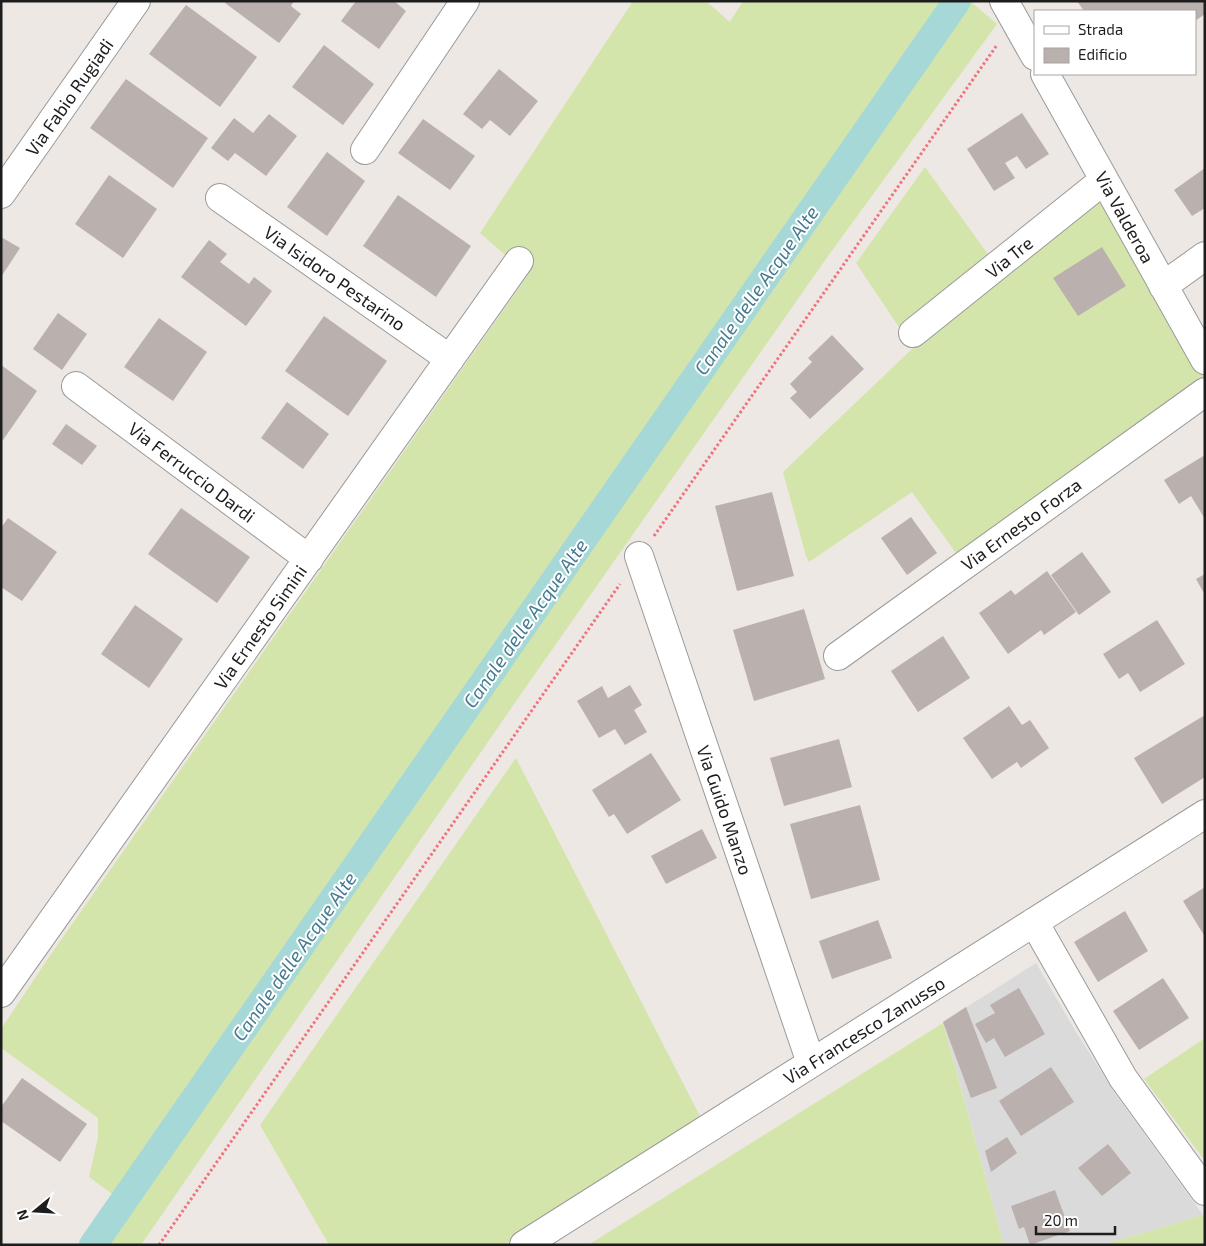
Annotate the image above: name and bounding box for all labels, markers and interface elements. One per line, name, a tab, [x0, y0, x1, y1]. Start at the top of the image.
legend	[1034, 10, 1196, 75]
text: Strada	[1078, 20, 1123, 38]
street label: Via Fabio Rugiadi	[20, 34, 118, 160]
text: Edificio	[1078, 45, 1127, 63]
street label: Via Valderoa	[1091, 167, 1159, 267]
water label: Canale delle Acque Alte	[689, 201, 823, 379]
street label: Via Isidoro Pestarino	[260, 221, 410, 335]
street label: Via Tre	[981, 231, 1037, 283]
street label: Via Ferruccio Dardi	[124, 417, 260, 527]
street label: Via Ernesto Forza	[957, 473, 1085, 575]
water label: Canale delle Acque Alte	[458, 534, 592, 712]
street label: Via Ernesto Simini	[209, 561, 311, 693]
street label: Via Guido Manzo	[693, 742, 757, 878]
water label: Canale delle Acque Alte	[227, 867, 361, 1045]
street label: Via Francesco Zanusso	[779, 971, 949, 1089]
north arrow	[10, 1186, 60, 1236]
scale bar	[1036, 1204, 1115, 1236]
text: N	[13, 1208, 32, 1223]
text: 20 m	[1044, 1211, 1078, 1229]

